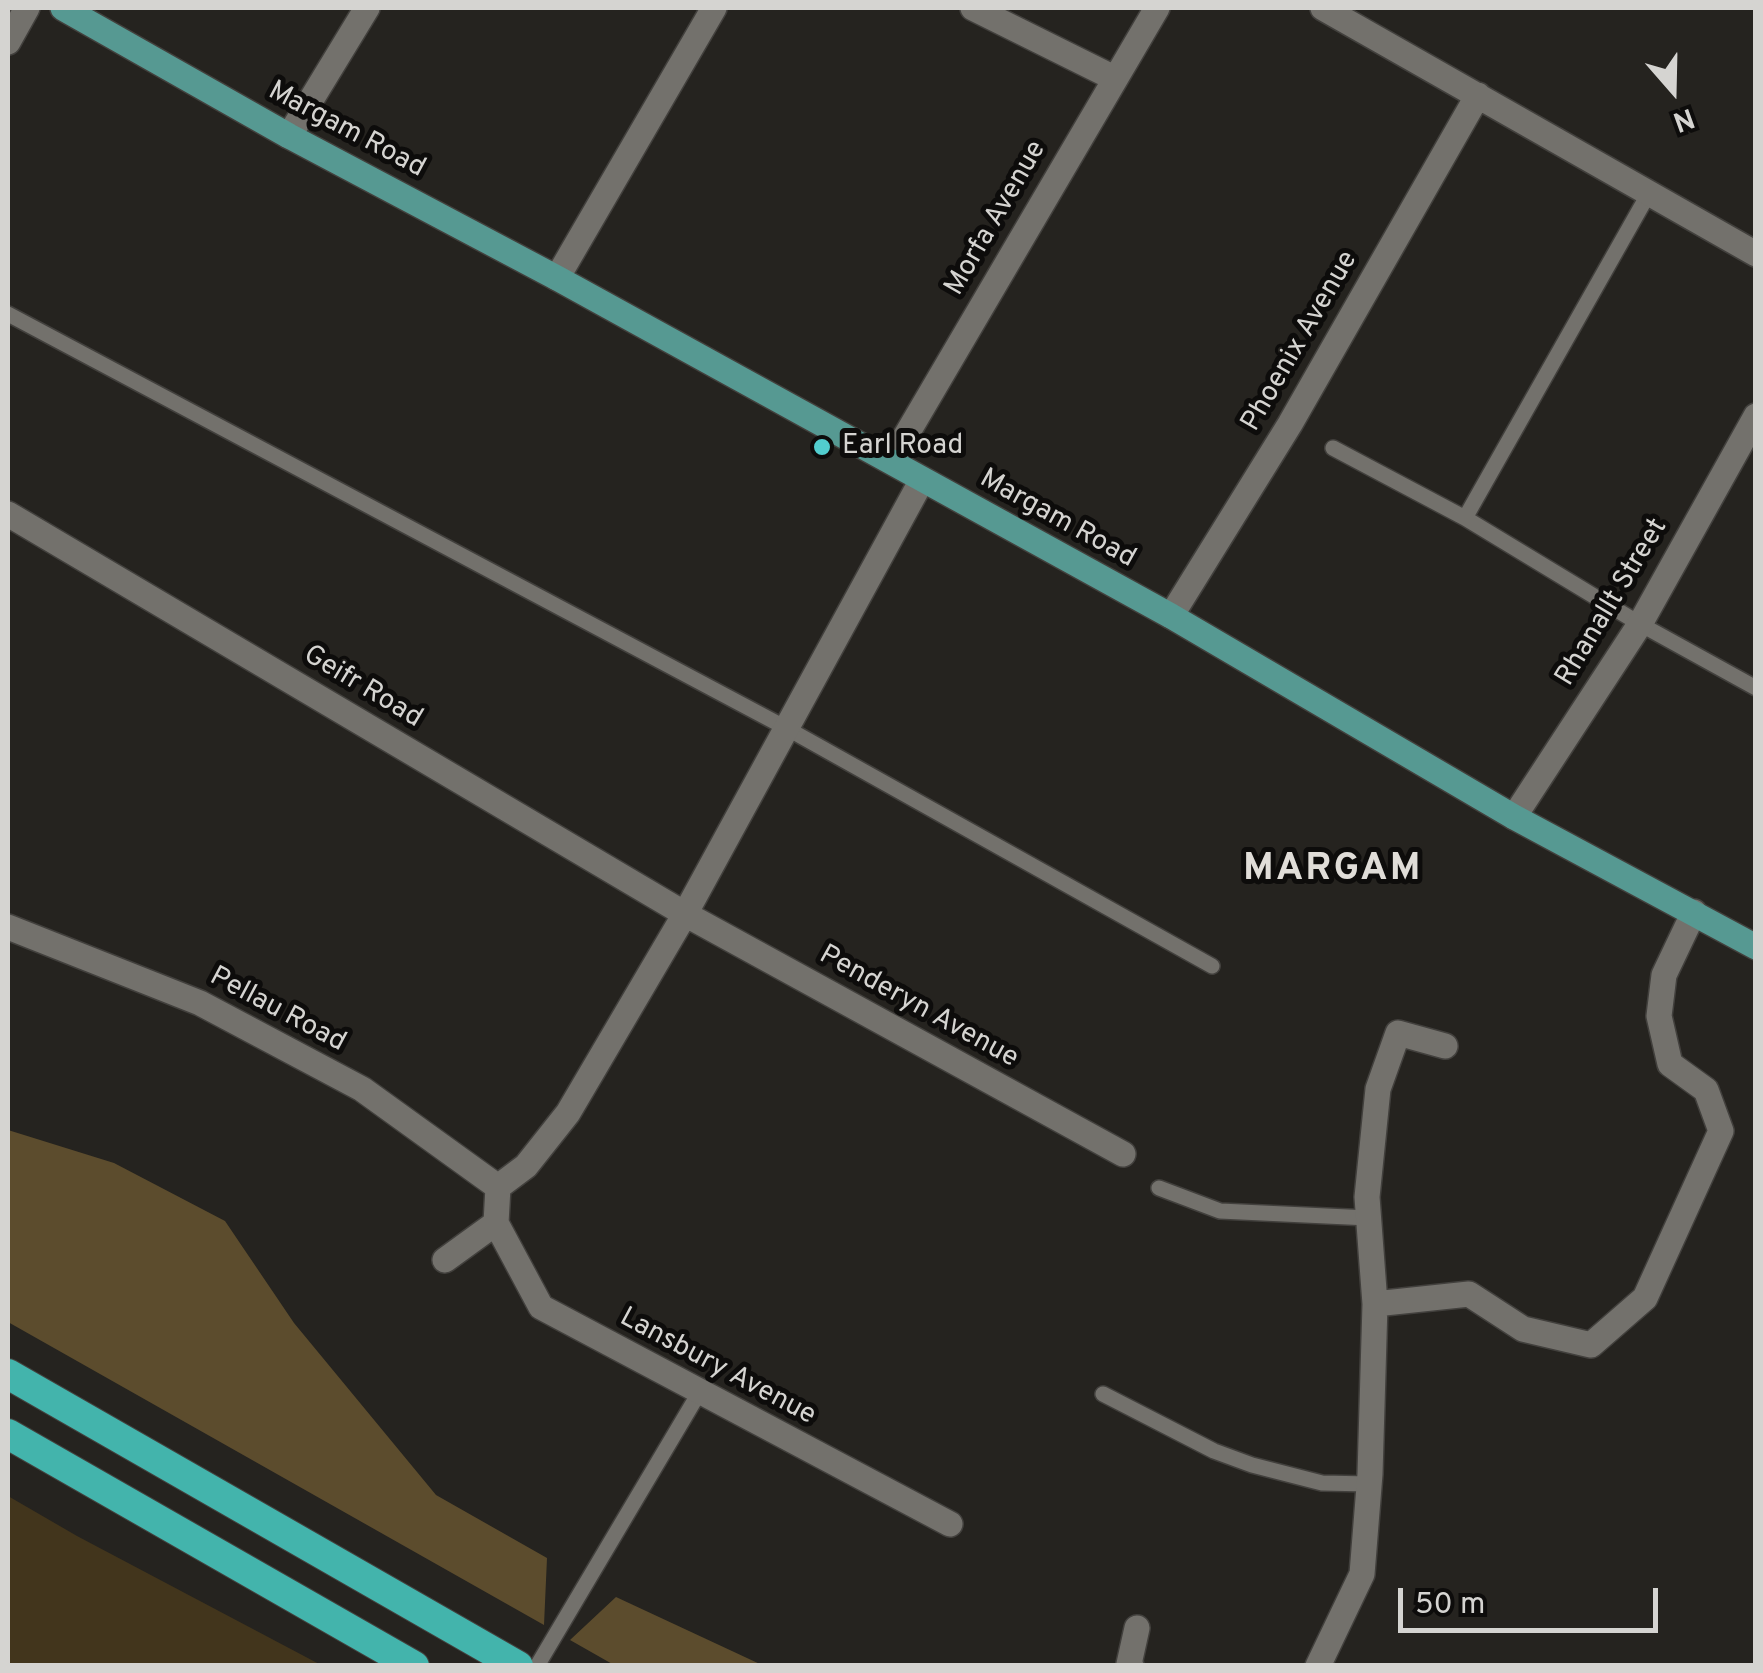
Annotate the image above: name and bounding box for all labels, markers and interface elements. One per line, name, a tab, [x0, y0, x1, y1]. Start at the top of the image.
north arrow	[1623, 40, 1723, 140]
street label: Margam Road	[262, 76, 430, 186]
text: N	[1668, 98, 1699, 139]
street label: Morfa Avenue	[939, 136, 1055, 302]
street label: Phoenix Avenue	[1236, 246, 1366, 438]
place label: Earl Road	[842, 430, 963, 464]
marker: Earl Road	[811, 436, 833, 458]
street label: Margam Road	[973, 463, 1141, 577]
street label: Rhanallt Street	[1550, 513, 1676, 693]
street label: Geifr Road	[296, 639, 428, 737]
district label: MARGAM	[1243, 848, 1423, 894]
street label: Penderyn Avenue	[813, 939, 1023, 1077]
street label: Pellau Road	[203, 961, 351, 1061]
street label: Lansbury Avenue	[613, 1302, 821, 1434]
scale bar	[1403, 1568, 1663, 1630]
text: 50 m	[1415, 1587, 1485, 1624]

